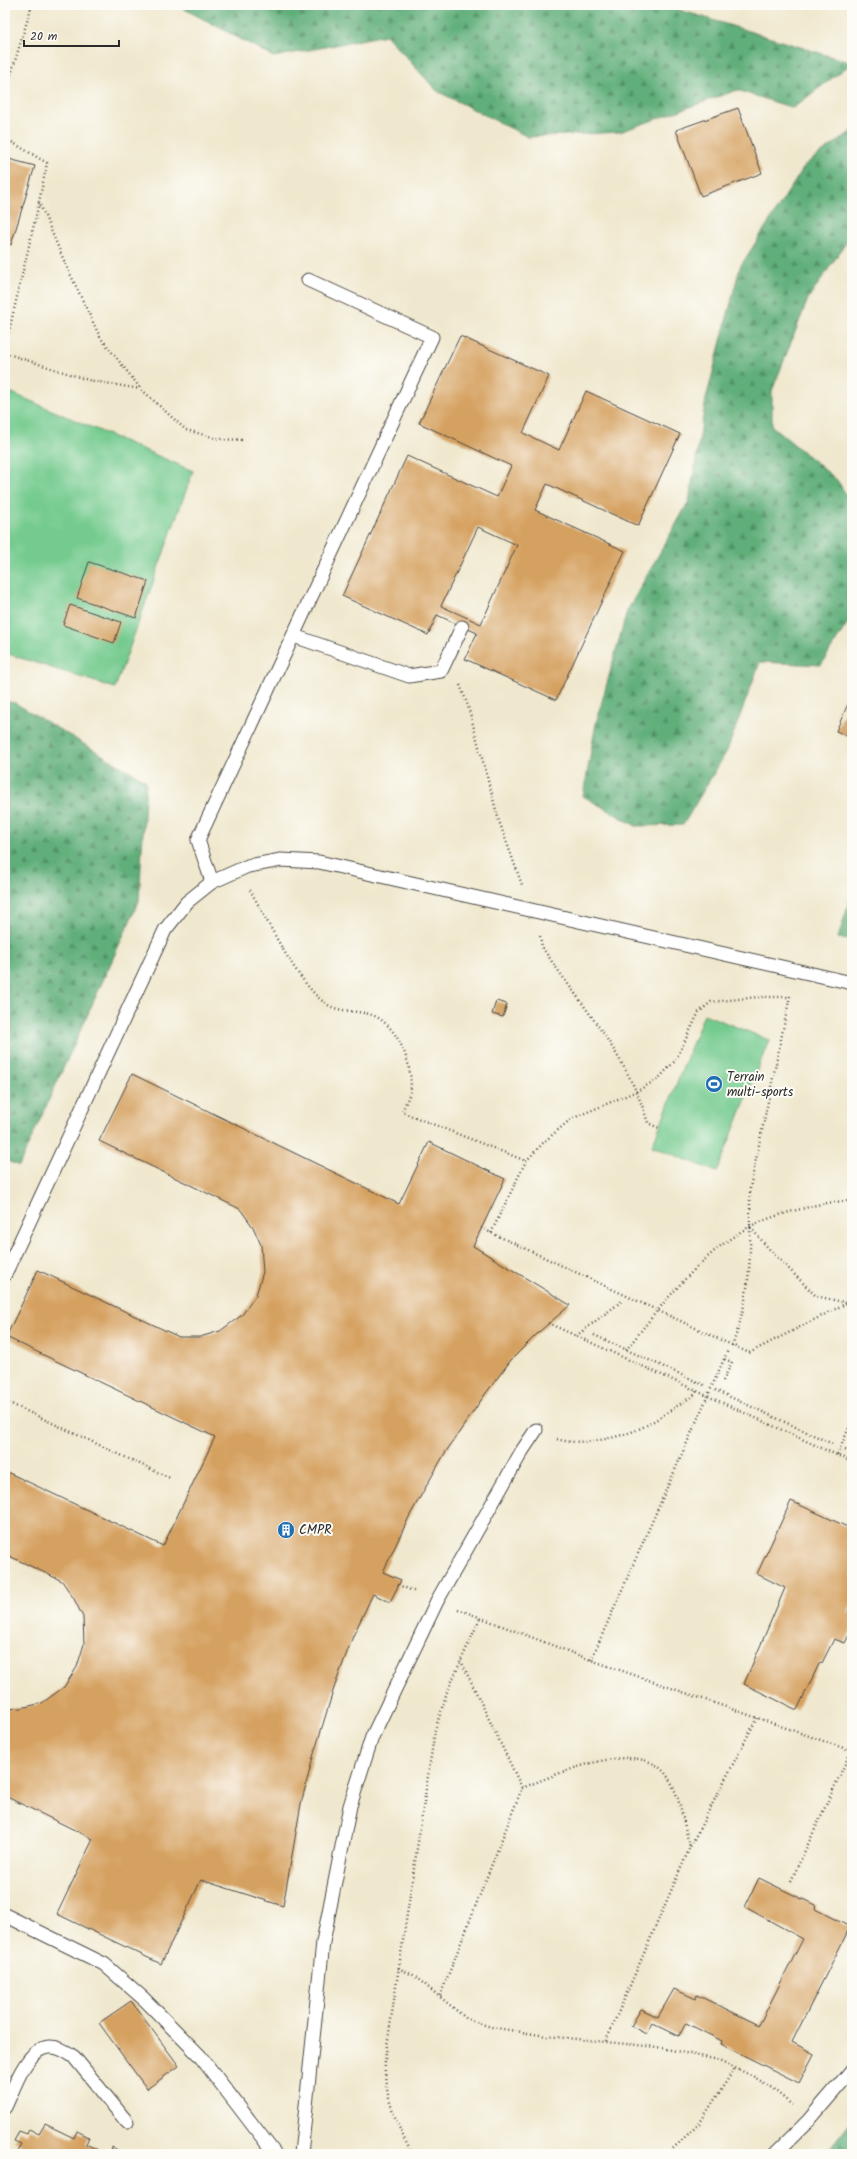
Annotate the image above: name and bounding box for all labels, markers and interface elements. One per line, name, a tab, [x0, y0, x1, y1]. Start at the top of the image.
scale bar	[24, 22, 119, 48]
text: 20 m	[30, 27, 58, 46]
place label: Terrain multi-sports	[727, 1067, 794, 1103]
sports icon: Terrain multi-sports	[704, 1074, 724, 1094]
building icon: CMPR	[276, 1520, 296, 1540]
place label: CMPR	[299, 1520, 332, 1541]

